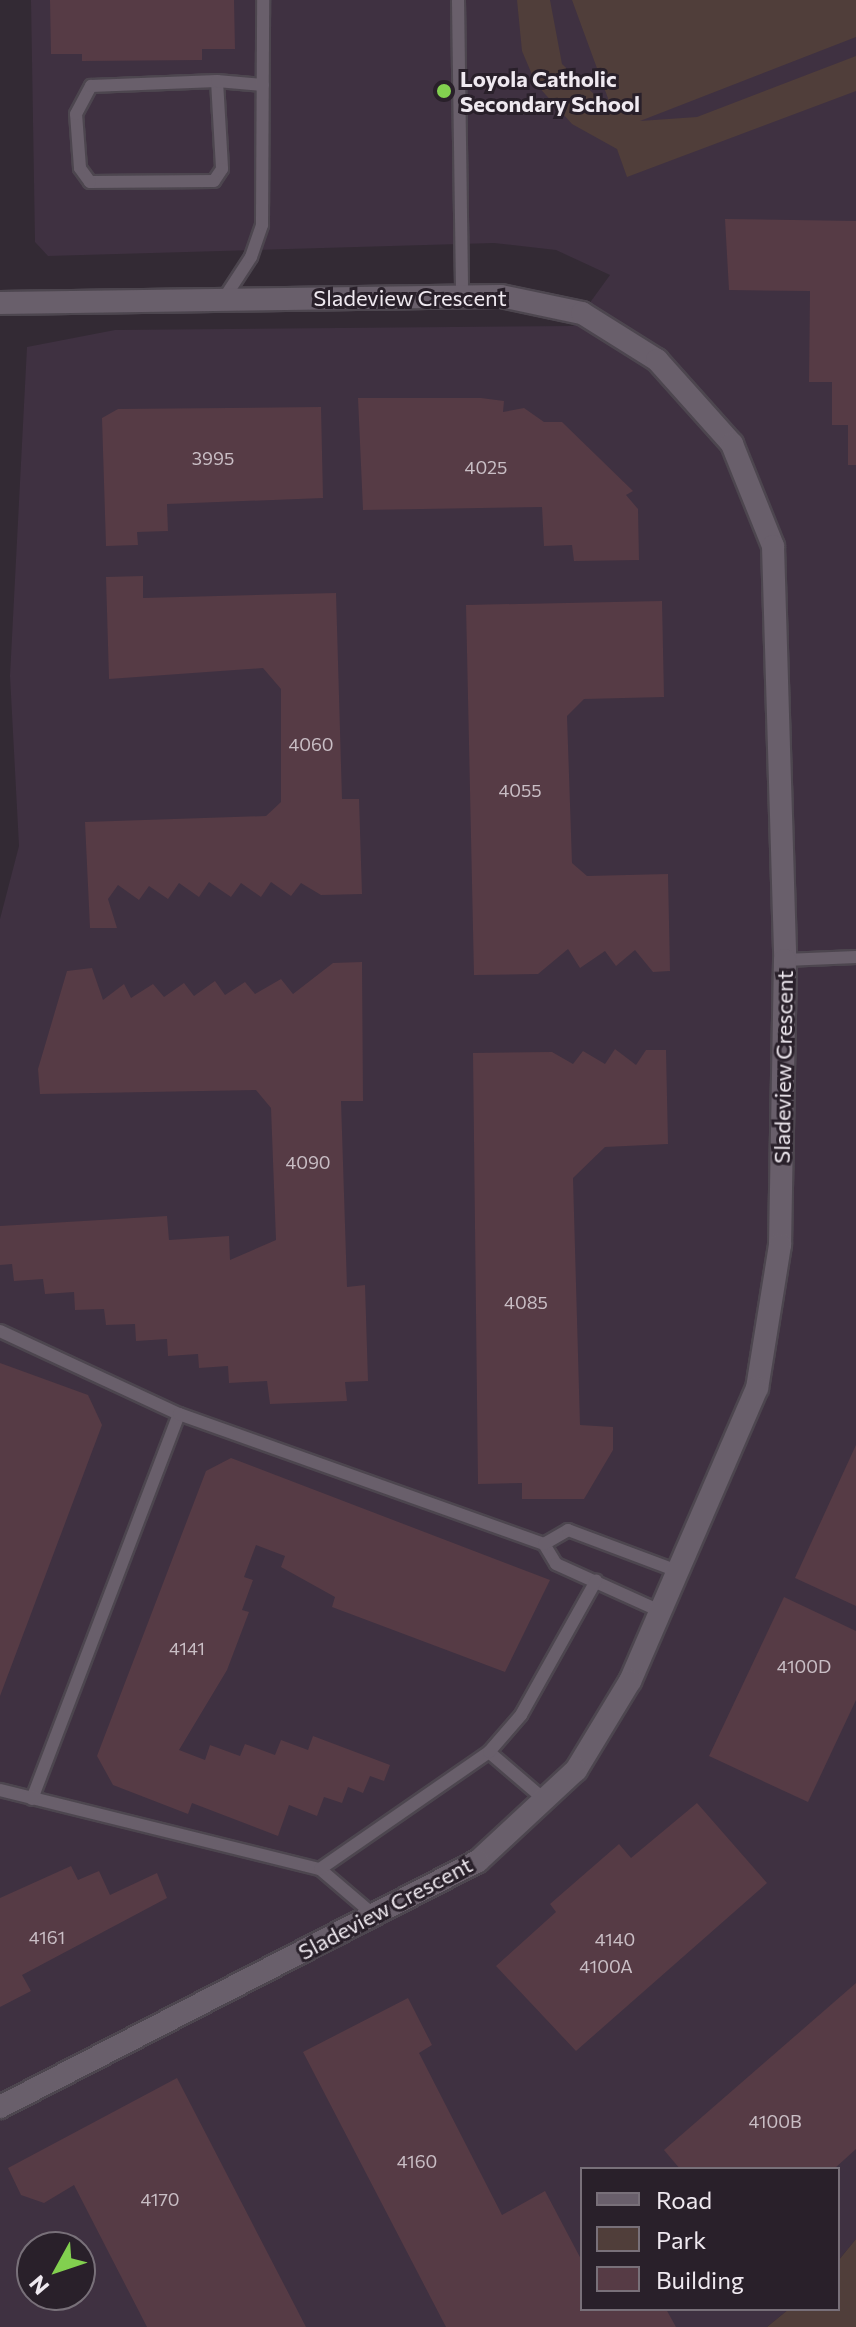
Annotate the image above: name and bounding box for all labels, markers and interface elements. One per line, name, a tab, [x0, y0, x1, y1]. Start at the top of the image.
place label: Loyola Catholic Secondary School	[460, 65, 640, 116]
marker: Loyola Catholic Secondary School	[435, 82, 453, 100]
street label: Sladeview Crescent	[313, 285, 507, 311]
house number: 3995	[192, 447, 234, 469]
house number: 4025	[465, 456, 507, 478]
house number: 4060	[288, 733, 334, 755]
house number: 4055	[498, 779, 542, 801]
street label: Sladeview Crescent	[768, 970, 798, 1164]
house number: 4090	[285, 1151, 331, 1173]
house number: 4085	[504, 1291, 548, 1313]
house number: 4141	[169, 1637, 205, 1659]
house number: 4100D	[777, 1655, 831, 1677]
street label: Sladeview Crescent	[293, 1851, 477, 1965]
house number: 4161	[29, 1926, 65, 1948]
house number: 4140	[595, 1928, 635, 1950]
house number: 4100A	[579, 1955, 633, 1977]
house number: 4100B	[748, 2110, 802, 2132]
house number: 4160	[397, 2150, 437, 2172]
legend	[580, 2167, 840, 2311]
text: Road	[656, 2185, 712, 2214]
house number: 4170	[140, 2188, 180, 2210]
text: Park	[656, 2225, 706, 2254]
north arrow	[16, 2231, 96, 2311]
text: Building	[656, 2265, 744, 2294]
text: N	[23, 2270, 54, 2300]

